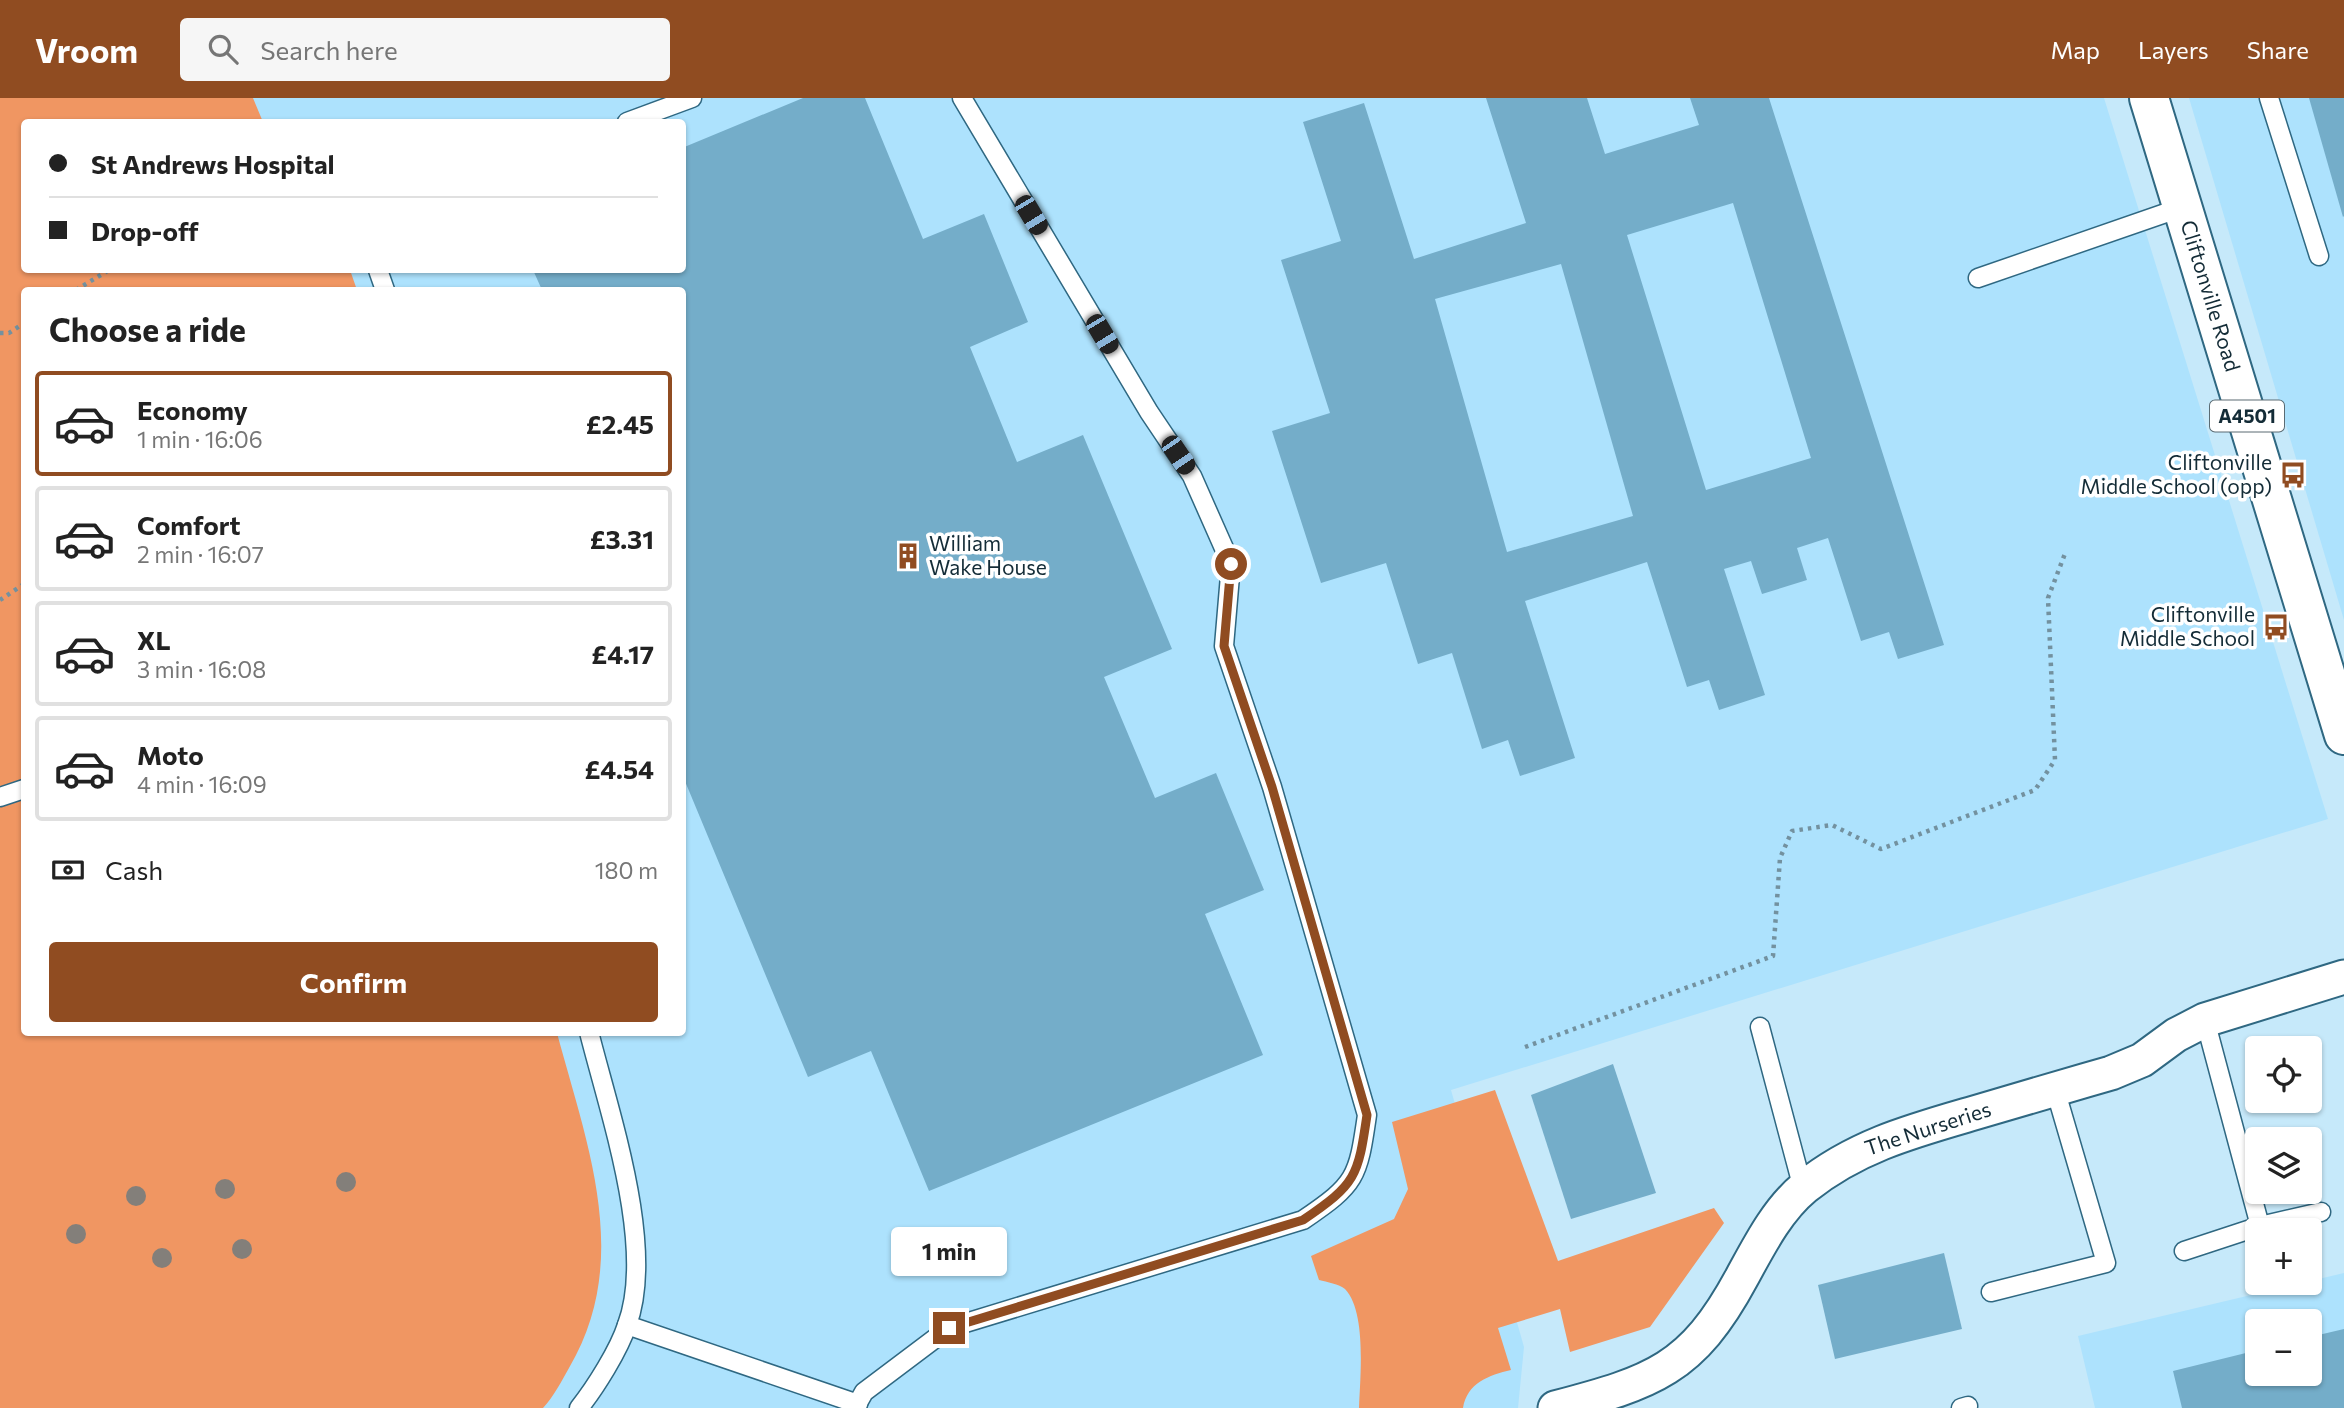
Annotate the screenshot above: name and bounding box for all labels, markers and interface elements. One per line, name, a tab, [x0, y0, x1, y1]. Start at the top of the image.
search box	[180, 18, 670, 81]
text: Vroom	[35, 29, 138, 70]
icon: search	[204, 30, 242, 68]
text: Search here	[260, 34, 398, 65]
text: Map	[2051, 35, 2100, 64]
text: Layers	[2138, 35, 2209, 64]
text: Share	[2247, 35, 2309, 64]
text: St Andrews Hospital	[91, 148, 335, 179]
car	[1012, 192, 1051, 238]
text: Drop-off	[91, 215, 198, 246]
street label: Cliftonville Road	[2177, 217, 2246, 374]
text: Choose a ride	[49, 309, 246, 349]
car	[1083, 311, 1122, 357]
icon: car	[53, 392, 116, 455]
text: Economy	[137, 394, 248, 425]
road number: A4501	[2210, 400, 2284, 432]
text: £2.45	[586, 408, 654, 439]
text: 1 min · 16:06	[137, 425, 263, 453]
car	[1158, 432, 1199, 478]
place label: Cliftonville Middle School (opp)	[2081, 449, 2272, 498]
bus stop icon: Cliftonville Middle School (opp)	[2278, 460, 2308, 490]
icon: car	[53, 507, 116, 570]
text: Comfort	[137, 509, 240, 540]
text: £3.31	[590, 523, 654, 554]
place label: William Wake House	[929, 530, 1047, 579]
text: 2 min · 16:07	[137, 540, 264, 568]
building icon: William Wake House	[893, 541, 923, 571]
route start	[1215, 548, 1247, 580]
place label: Cliftonville Middle School	[2120, 601, 2255, 650]
bus stop icon: Cliftonville Middle School	[2261, 612, 2291, 642]
icon: car	[53, 622, 116, 685]
text: XL	[137, 624, 171, 655]
text: £4.17	[591, 638, 654, 669]
text: 3 min · 16:08	[137, 655, 266, 683]
icon: car	[53, 737, 116, 800]
text: Moto	[137, 739, 204, 770]
text: £4.54	[584, 753, 654, 784]
text: 4 min · 16:09	[137, 770, 267, 798]
icon: cash	[49, 851, 87, 889]
text: Cash	[105, 854, 163, 885]
text: 180 m	[595, 856, 658, 884]
button: Confirm	[49, 942, 658, 1022]
map controls	[2245, 1036, 2322, 1386]
button: locate	[2245, 1036, 2322, 1113]
street label: The Nurseries	[1861, 1095, 1994, 1160]
button: layers	[2245, 1127, 2322, 1204]
button: +	[2245, 1218, 2322, 1295]
callout: 1 min	[891, 1226, 1007, 1276]
text: 1 min	[922, 1237, 976, 1265]
button: −	[2245, 1309, 2322, 1386]
route end	[933, 1312, 965, 1344]

